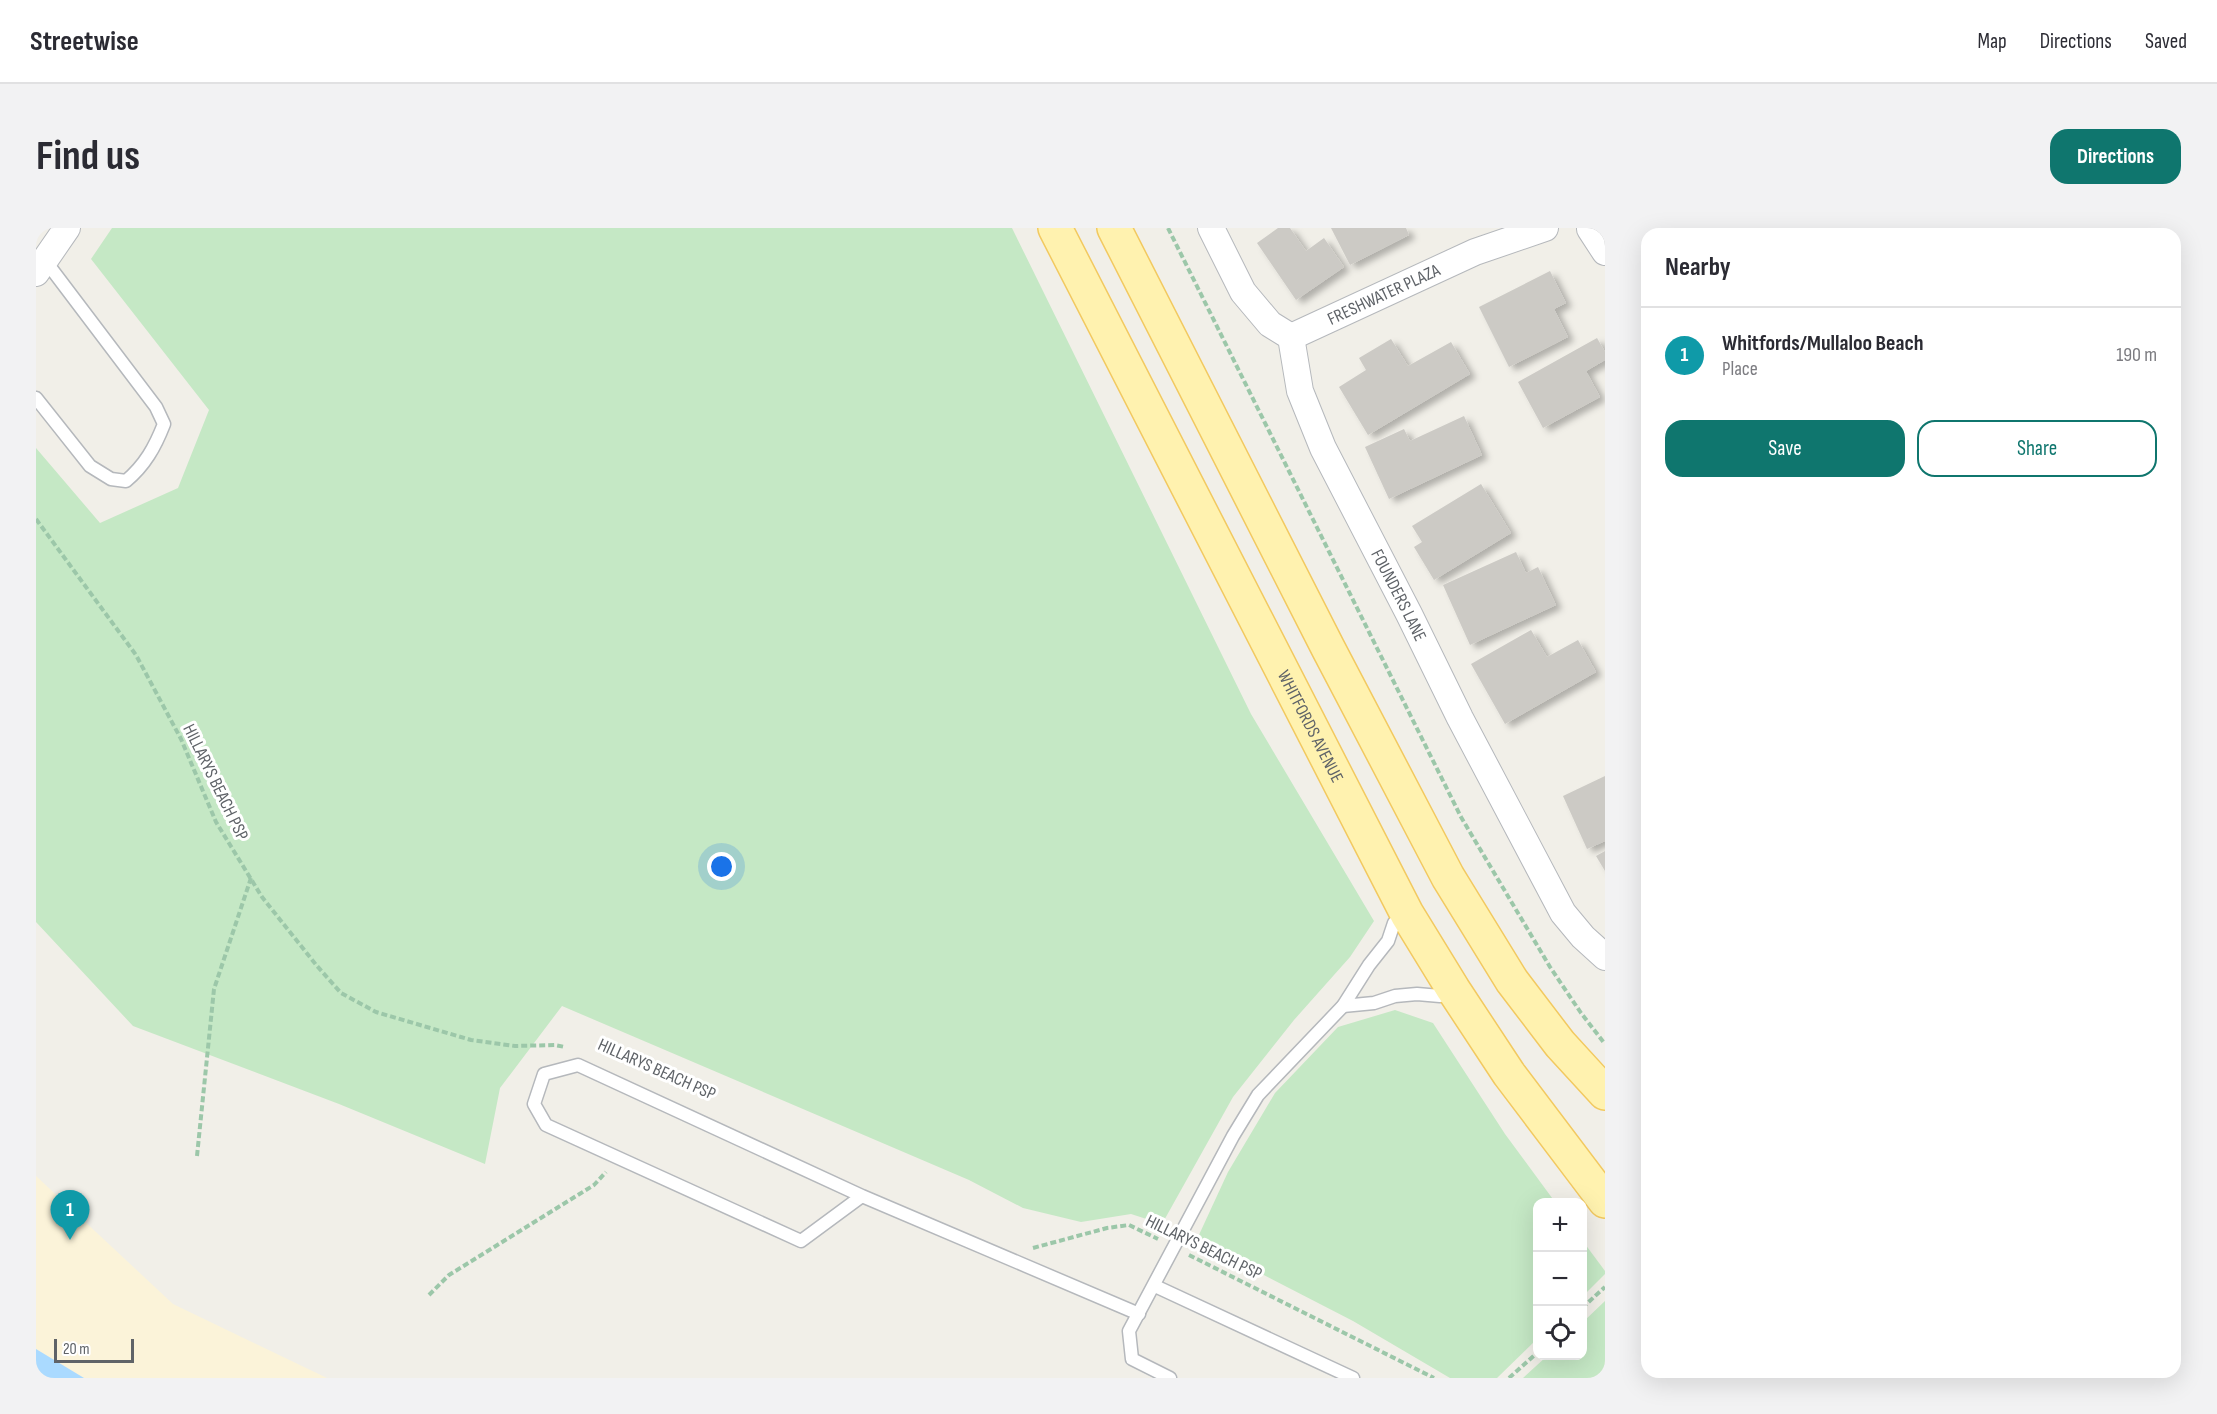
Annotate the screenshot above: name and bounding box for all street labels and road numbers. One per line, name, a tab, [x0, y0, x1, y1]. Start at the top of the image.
street label: FRESHWATER PLAZA	[1324, 260, 1444, 330]
street label: FOUNDERS LANE	[1366, 546, 1431, 645]
street label: WHITFORDS AVENUE	[1273, 667, 1348, 786]
street label: HILLARYS BEACH PSP	[178, 721, 253, 844]
street label: HILLARYS BEACH PSP	[595, 1034, 719, 1105]
street label: HILLARYS BEACH PSP	[1142, 1210, 1266, 1285]

